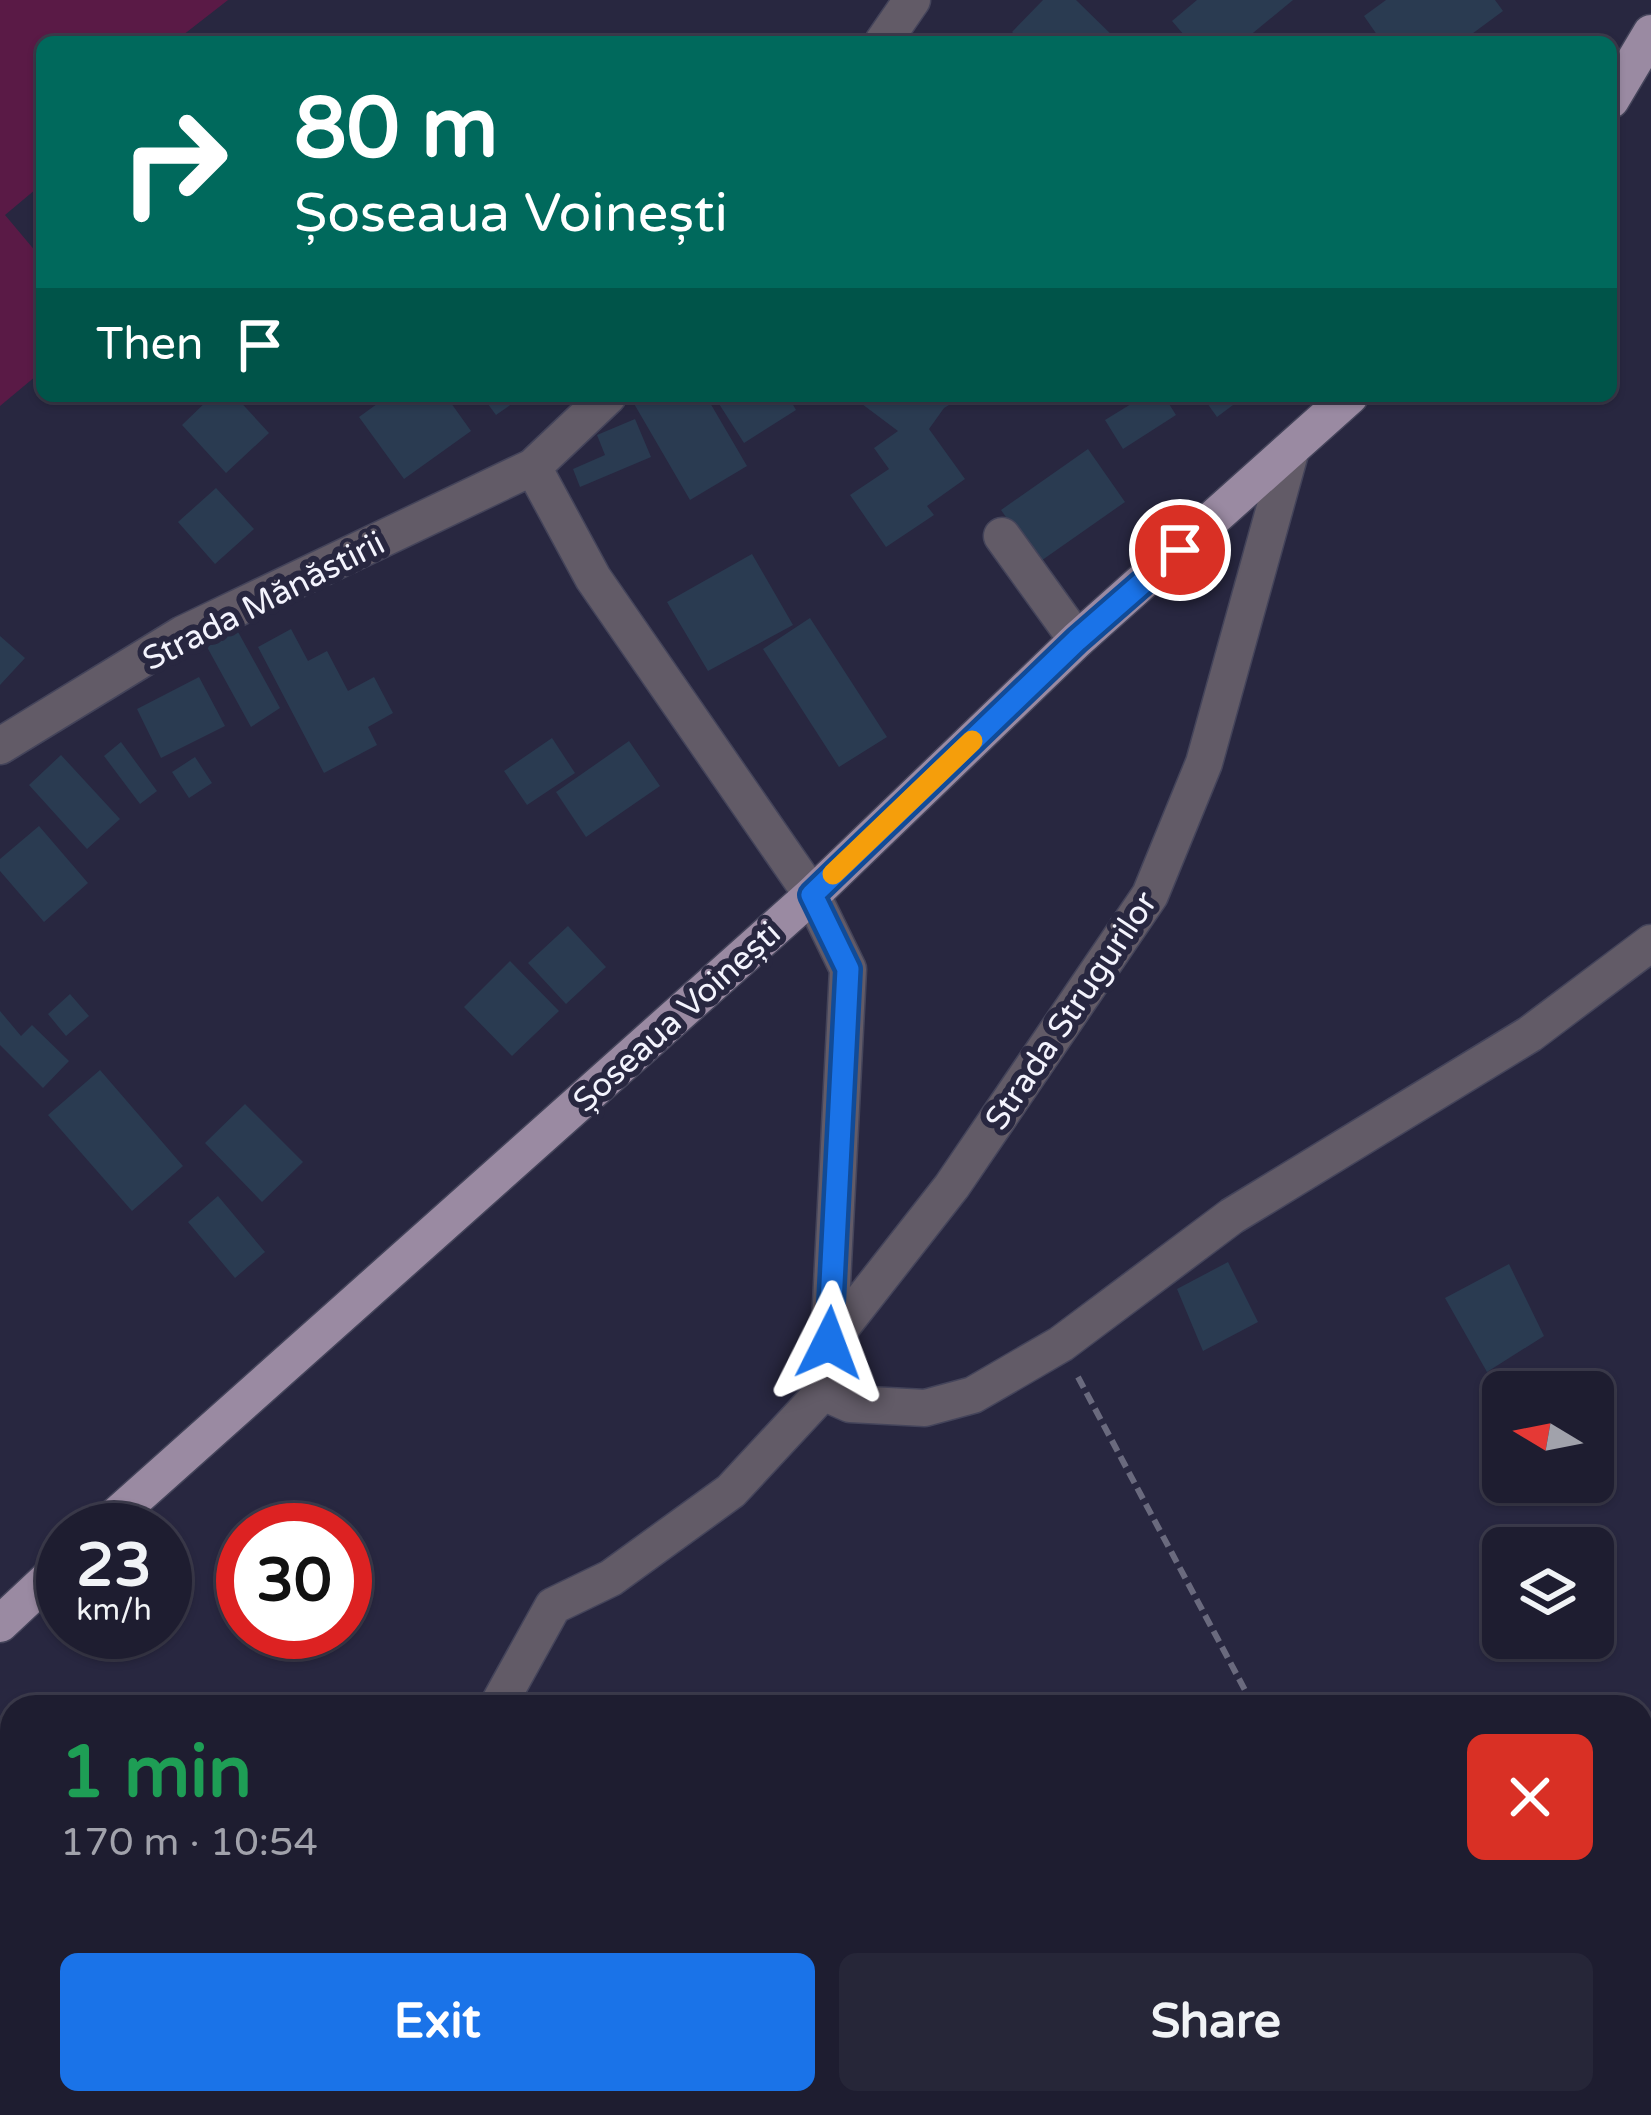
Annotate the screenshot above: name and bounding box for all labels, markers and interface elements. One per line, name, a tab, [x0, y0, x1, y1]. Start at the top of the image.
text: 80 m	[294, 79, 498, 180]
icon: right	[96, 84, 252, 240]
text: Șoseaua Voinești	[294, 181, 728, 246]
icon: arrive	[227, 312, 293, 378]
text: Then	[96, 318, 203, 372]
pin	[1129, 499, 1231, 601]
icon: arrive	[1147, 517, 1213, 583]
street label: Strada Mănăstirii	[136, 524, 391, 679]
street label: Strada Strugurilor	[977, 884, 1166, 1137]
street label: Șoseaua Voinești	[565, 914, 789, 1120]
position arrow	[766, 1280, 892, 1406]
north arrow	[1482, 1371, 1614, 1503]
map controls	[1482, 1371, 1614, 1659]
speed limit sign: 30	[216, 1503, 372, 1659]
button: layers	[1482, 1527, 1614, 1659]
text: 23	[76, 1530, 152, 1602]
text: km/h	[76, 1592, 152, 1629]
text: 1 min	[60, 1730, 252, 1817]
button: close	[1467, 1734, 1593, 1860]
text: 170 m · 10:54	[60, 1819, 318, 1866]
button: Exit	[60, 1953, 815, 2091]
button: Share	[839, 1953, 1593, 2091]

